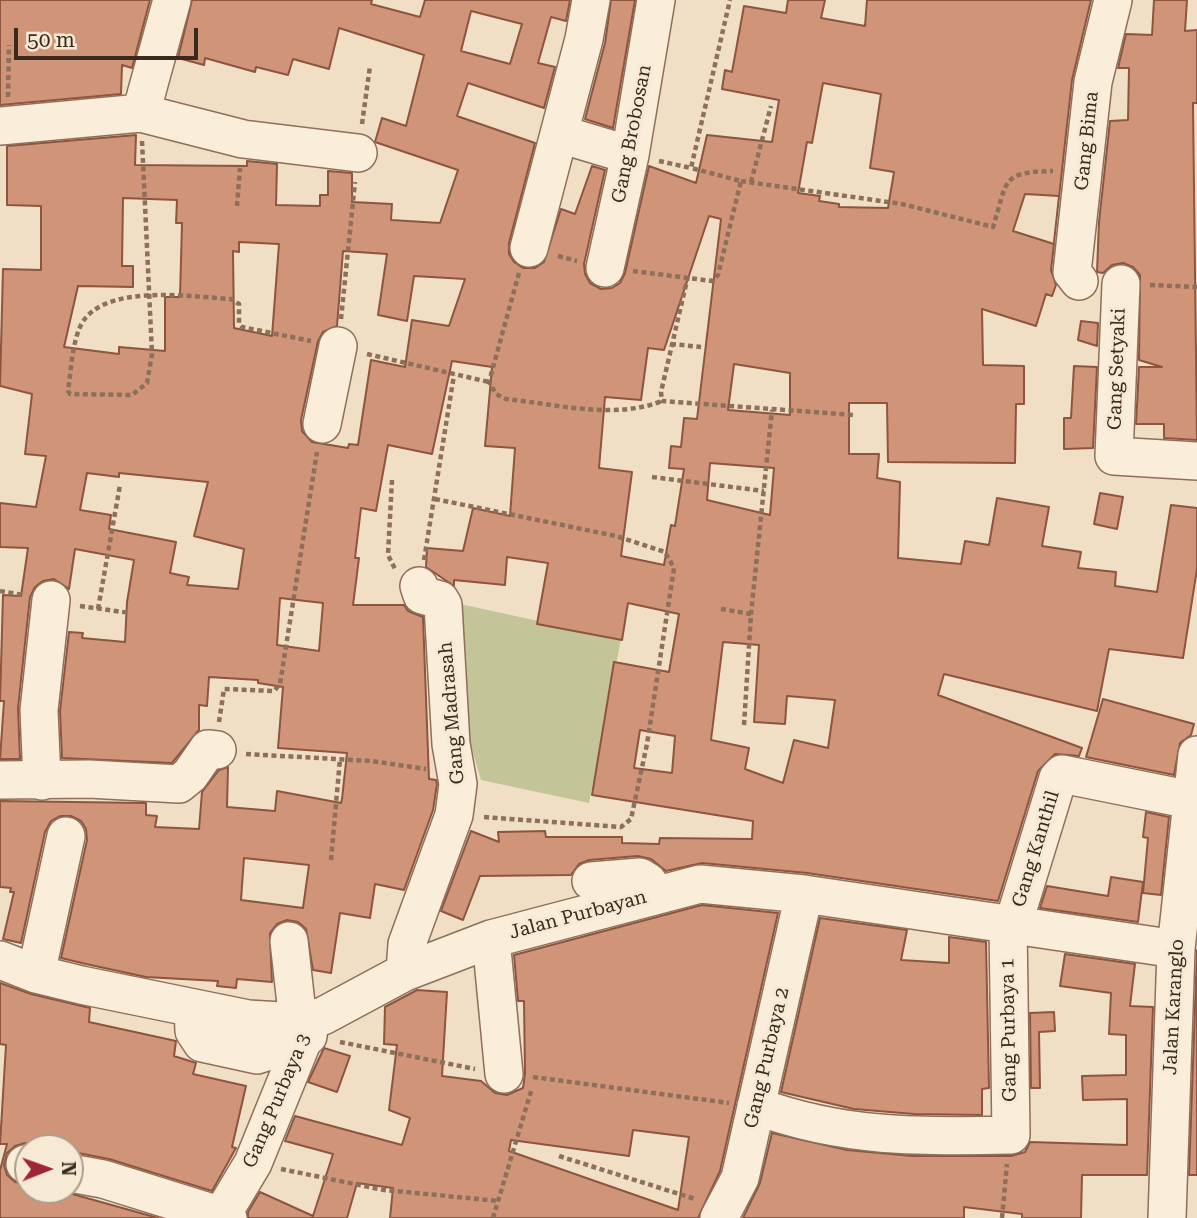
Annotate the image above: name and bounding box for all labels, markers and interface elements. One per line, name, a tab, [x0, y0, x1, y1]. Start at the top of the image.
scale bar	[18, 14, 201, 58]
text: 50 m	[27, 28, 75, 52]
street label: Gang Brobosan	[607, 63, 657, 205]
street label: Gang Bima	[1070, 90, 1104, 192]
street label: Gang Setyaki	[1103, 307, 1131, 431]
street label: Gang Madrasah	[434, 641, 470, 785]
street label: Gang Kanthil	[1007, 788, 1065, 910]
street label: Jalan Purbayan	[507, 886, 649, 944]
street label: Jalan Karanglo	[1159, 938, 1189, 1076]
street label: Gang Purbaya 1	[996, 958, 1022, 1102]
street label: Gang Purbaya 2	[740, 985, 794, 1131]
street label: Gang Purbaya 3	[238, 1030, 316, 1172]
north arrow	[14, 1134, 84, 1204]
text: N	[57, 1161, 80, 1176]

